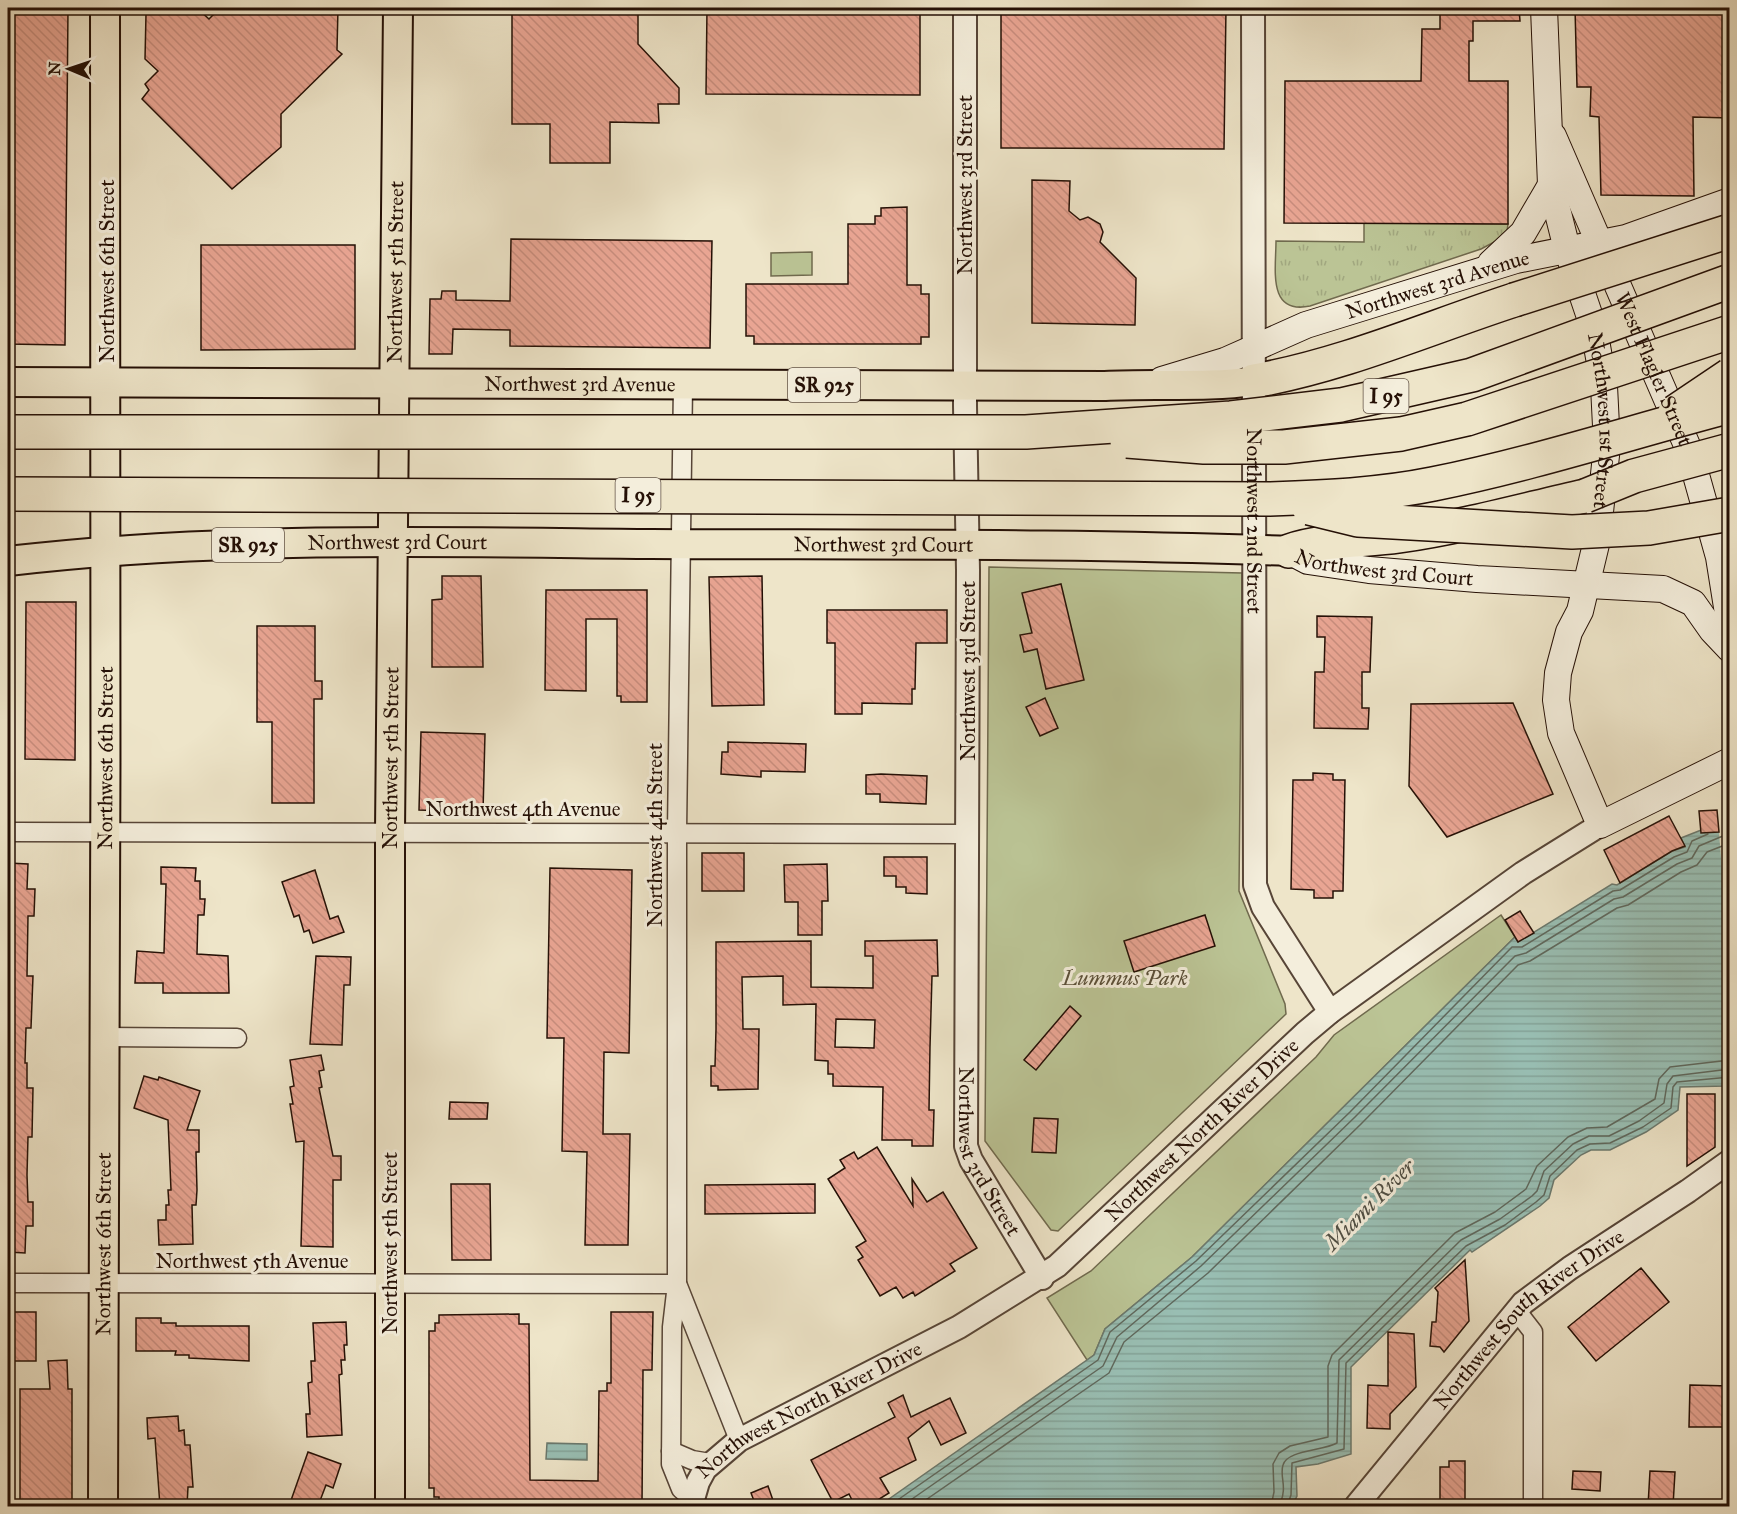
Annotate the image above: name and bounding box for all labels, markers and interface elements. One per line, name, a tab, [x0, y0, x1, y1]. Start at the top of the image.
north arrow	[39, 39, 99, 99]
text: N	[45, 61, 64, 76]
street label: Northwest 3rd Street	[952, 94, 978, 275]
street label: Northwest 6th Street	[94, 179, 120, 363]
street label: Northwest 5th Street	[382, 180, 409, 363]
street label: Northwest 3rd Avenue	[1342, 245, 1532, 325]
street label: West Flagler Street	[1609, 288, 1699, 450]
street label: Northwest 1st Street	[1582, 331, 1620, 511]
road number: SR 925	[788, 368, 860, 402]
street label: Northwest 3rd Avenue	[484, 371, 676, 397]
road number: I 95	[1364, 379, 1408, 413]
street label: Northwest 2nd Street	[1241, 428, 1267, 615]
road number: I 95	[616, 478, 660, 512]
road number: SR 925	[212, 528, 284, 562]
street label: Northwest 3rd Court	[307, 529, 488, 556]
street label: Northwest 3rd Court	[793, 531, 974, 558]
street label: Northwest 3rd Court	[1290, 543, 1475, 592]
street label: Northwest 3rd Street	[955, 580, 981, 761]
street label: Northwest 6th Street	[92, 666, 119, 850]
street label: Northwest 5th Street	[377, 666, 405, 849]
street label: Northwest 4th Street	[642, 742, 668, 927]
street label: Northwest 4th Avenue	[425, 796, 621, 822]
park label: Lummus Park	[1061, 965, 1188, 991]
street label: Northwest North River Drive	[1100, 1032, 1304, 1227]
street label: Northwest 3rd Street	[953, 1067, 1027, 1241]
street label: Northwest 5th Street	[377, 1151, 403, 1334]
street label: Northwest 6th Street	[90, 1152, 117, 1336]
water label: Miami River	[1317, 1152, 1422, 1257]
street label: Northwest South River Drive	[1428, 1223, 1629, 1415]
street label: Northwest 5th Avenue	[155, 1248, 349, 1274]
street label: Northwest North River Drive	[690, 1335, 926, 1484]

